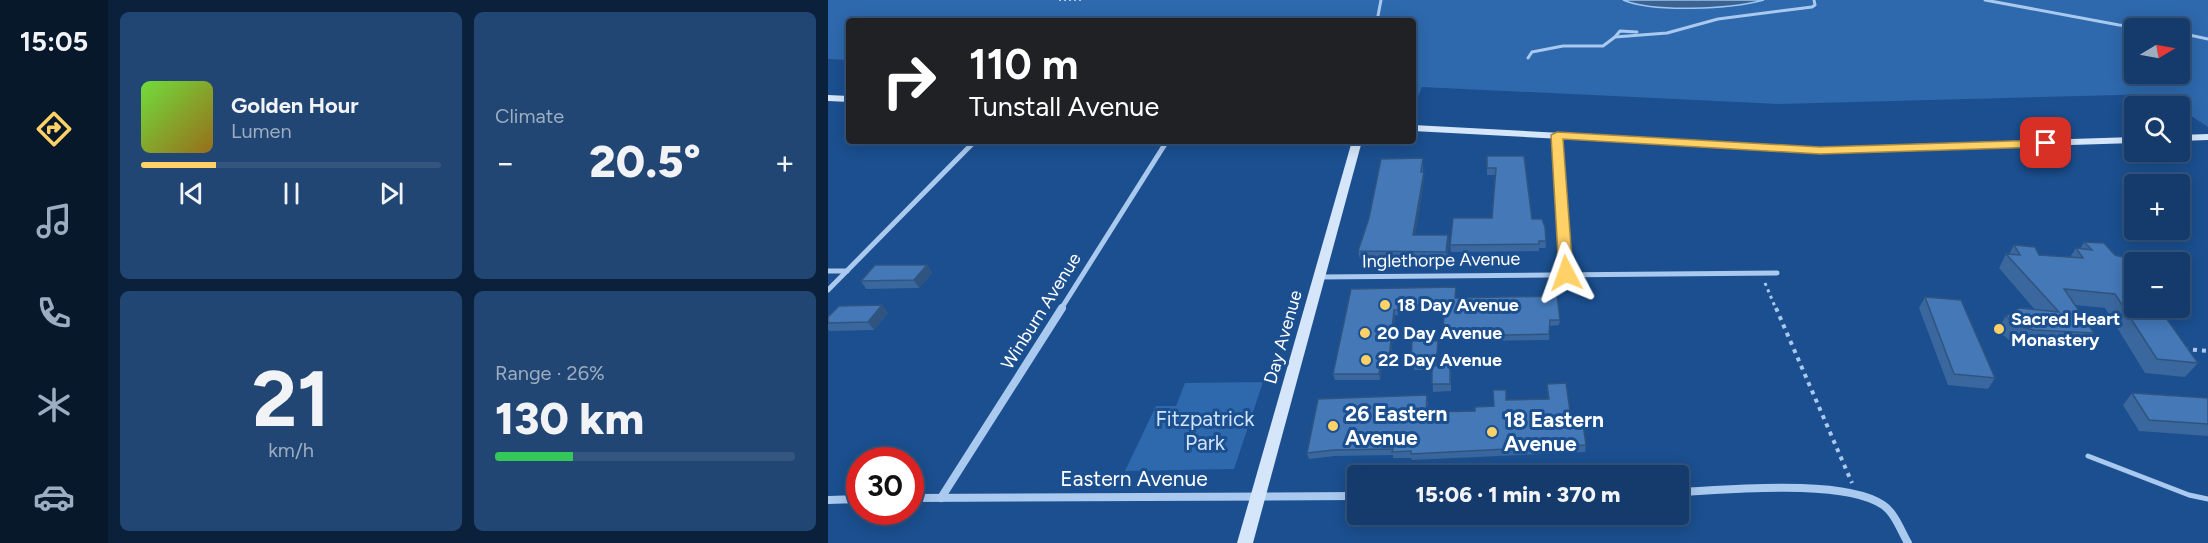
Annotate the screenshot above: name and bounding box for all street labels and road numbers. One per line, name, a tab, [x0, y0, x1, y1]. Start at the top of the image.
street label: Winburn Avenue	[996, 248, 1086, 373]
street label: Inglethorpe Avenue	[1362, 248, 1521, 272]
street label: Day Avenue	[1259, 288, 1307, 386]
street label: Eastern Avenue	[1060, 466, 1208, 491]

